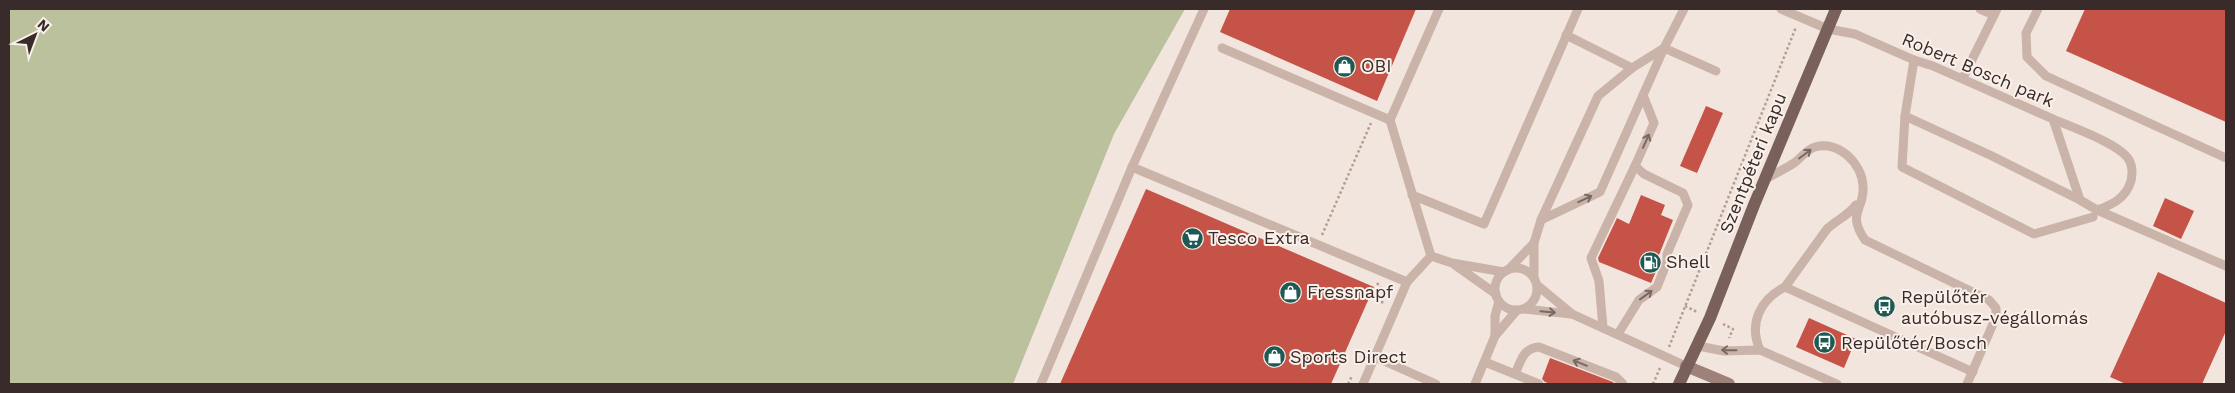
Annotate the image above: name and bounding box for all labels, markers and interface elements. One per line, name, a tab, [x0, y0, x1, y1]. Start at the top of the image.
north arrow	[10, 10, 60, 60]
text: N	[34, 16, 53, 35]
street label: Robert Bosch park	[1899, 28, 2057, 111]
shop icon: OBI	[1333, 54, 1357, 78]
place label: OBI	[1361, 55, 1392, 76]
street label: Szentpéteri kapu	[1715, 89, 1790, 236]
one-way arrow	[1642, 134, 1652, 149]
one-way arrow	[1798, 148, 1811, 159]
one-way arrow	[1577, 193, 1592, 203]
supermarket icon: Tesco Extra	[1180, 226, 1204, 250]
place label: Tesco Extra	[1208, 227, 1310, 248]
fuel station icon: Shell	[1638, 250, 1662, 274]
place label: Shell	[1666, 251, 1711, 272]
shop icon: Fressnapf	[1279, 280, 1303, 304]
place label: Fressnapf	[1307, 281, 1393, 302]
place label: Repülőtér autóbusz-végállomás	[1901, 286, 2088, 328]
one-way arrow	[1639, 290, 1653, 300]
bus stop icon: Repülőtér autóbusz-végállomás	[1873, 295, 1897, 319]
one-way arrow	[1540, 308, 1556, 317]
bus stop icon: Repülőtér/Bosch	[1813, 331, 1837, 355]
place label: Repülőtér/Bosch	[1841, 332, 1987, 353]
shop icon: Sports Direct	[1262, 345, 1286, 369]
one-way arrow	[1721, 345, 1738, 355]
place label: Sports Direct	[1290, 346, 1407, 367]
one-way arrow	[1573, 358, 1588, 367]

